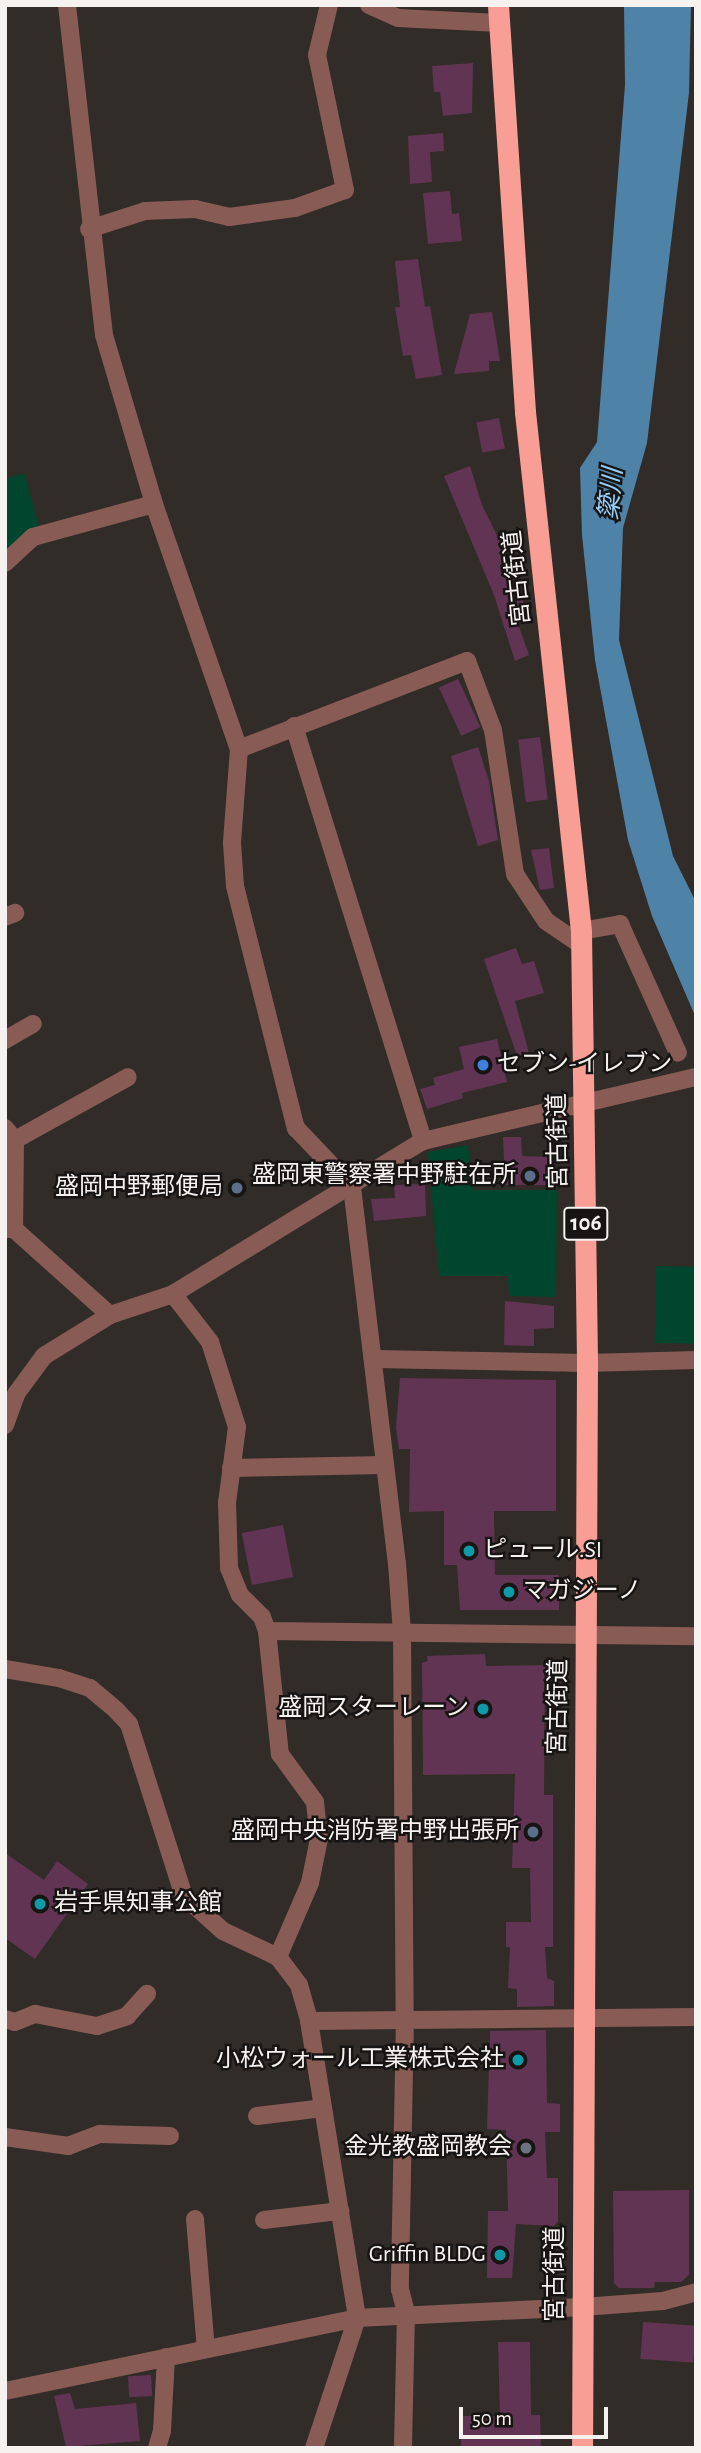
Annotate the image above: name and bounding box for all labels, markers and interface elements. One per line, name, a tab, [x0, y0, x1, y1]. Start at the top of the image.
water label: 簗川	[594, 467, 630, 521]
street label: 宮古街道	[499, 529, 537, 627]
place label: セブン-イレブン	[497, 1051, 672, 1079]
marker: セブン-イレブン	[475, 1057, 491, 1073]
street label: 宮古街道	[544, 1093, 574, 1189]
place label: 盛岡東警察署中野駐在所	[252, 1162, 516, 1190]
marker: 盛岡東警察署中野駐在所	[522, 1168, 538, 1184]
place label: 盛岡中野郵便局	[55, 1174, 223, 1202]
marker: 盛岡中野郵便局	[229, 1180, 245, 1196]
road number: 106	[563, 1204, 609, 1244]
place label: ピュール.SI	[483, 1537, 602, 1565]
marker: ピュール.SI	[461, 1543, 477, 1559]
place label: マガジーノ	[523, 1578, 643, 1606]
marker: マガジーノ	[501, 1584, 517, 1600]
street label: 宮古街道	[544, 1659, 574, 1755]
place label: 盛岡スターレーン	[277, 1695, 469, 1723]
marker: 盛岡スターレーン	[475, 1701, 491, 1717]
place label: 盛岡中央消防署中野出張所	[231, 1818, 519, 1846]
marker: 盛岡中央消防署中野出張所	[525, 1824, 541, 1840]
place label: 岩手県知事公館	[54, 1890, 222, 1918]
marker: 岩手県知事公館	[32, 1896, 48, 1912]
place label: 小松ウォール工業株式会社	[216, 2046, 504, 2074]
marker: 小松ウォール工業株式会社	[510, 2052, 526, 2068]
place label: 金光教盛岡教会	[344, 2134, 512, 2162]
marker: 金光教盛岡教会	[518, 2140, 534, 2156]
street label: 宮古街道	[542, 2226, 570, 2322]
place label: Griffin BLDG	[369, 2241, 486, 2269]
marker: Griffin BLDG	[492, 2247, 508, 2263]
scale bar	[463, 2394, 612, 2438]
text: 50 m	[472, 2408, 512, 2429]

